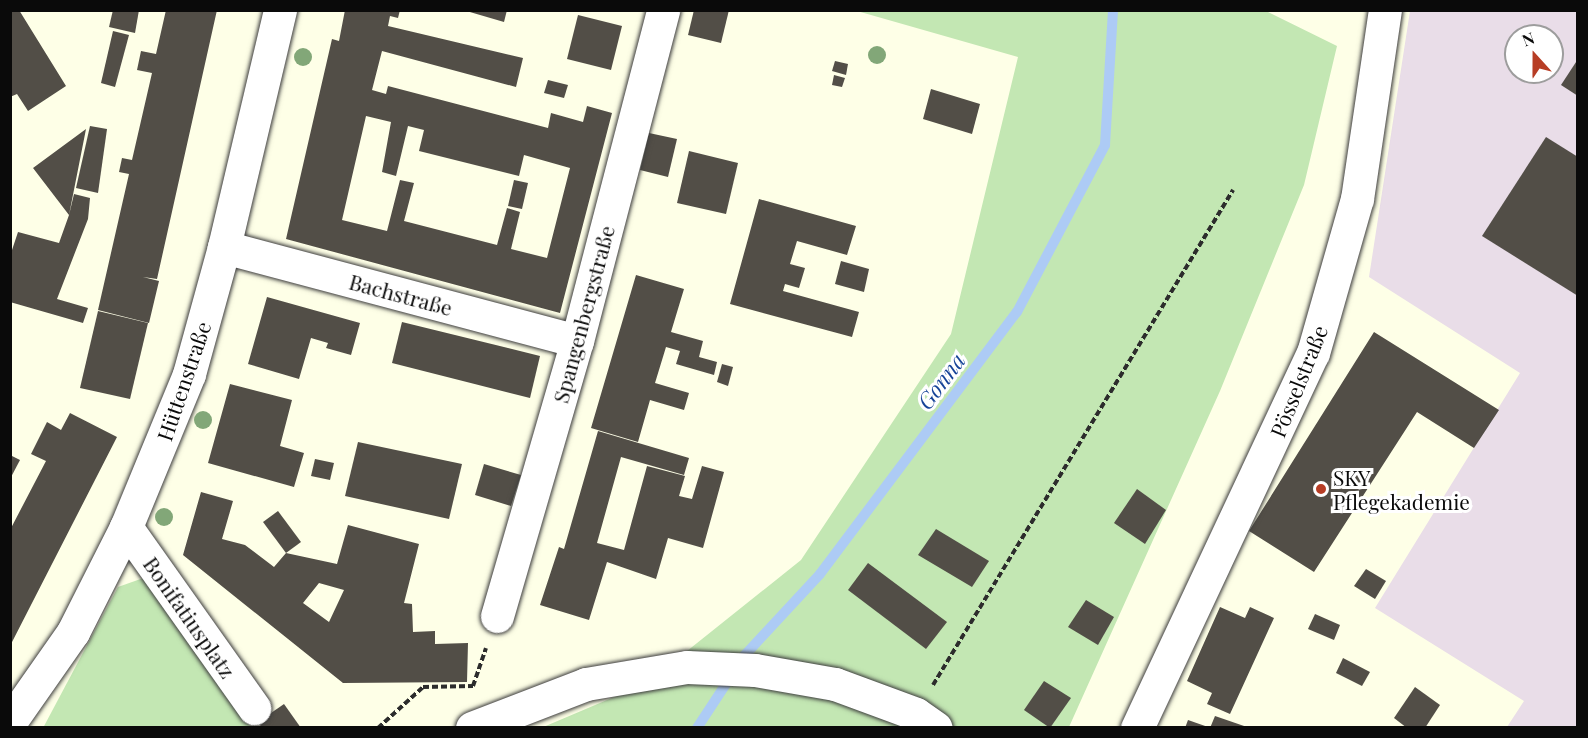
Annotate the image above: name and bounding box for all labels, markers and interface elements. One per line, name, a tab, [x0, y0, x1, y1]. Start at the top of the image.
north arrow	[1504, 24, 1564, 84]
text: N	[1519, 27, 1537, 50]
street label: Spangenbergstraße	[547, 223, 619, 405]
street label: Bachstraße	[347, 268, 455, 320]
street label: Hüttenstraße	[151, 318, 215, 444]
street label: Pösselstraße	[1264, 321, 1332, 441]
water label: Gonna	[911, 348, 971, 414]
place label: SKY Pflegekademie	[1333, 464, 1470, 514]
marker: SKY Pflegekademie	[1314, 482, 1328, 496]
street label: Bonifatiusplatz	[139, 552, 241, 682]

